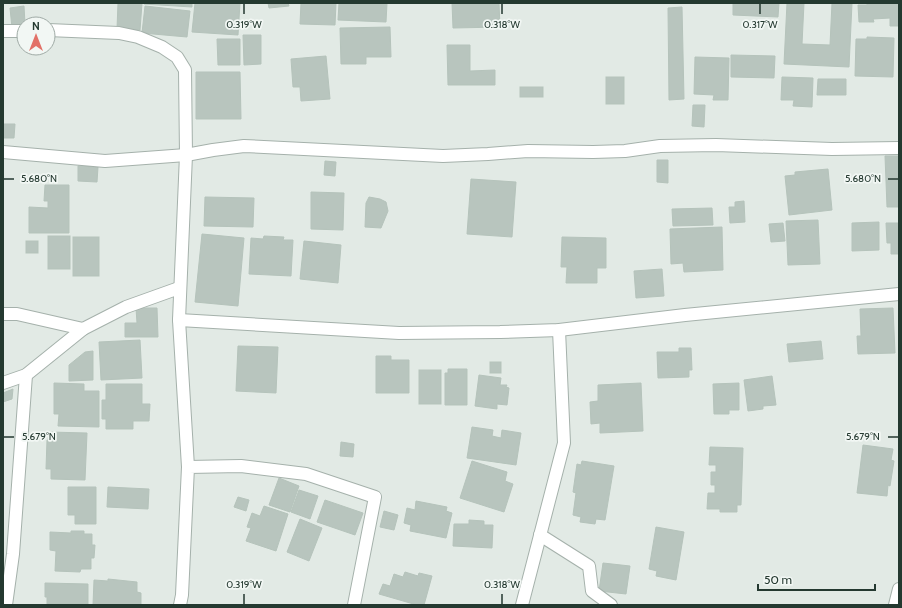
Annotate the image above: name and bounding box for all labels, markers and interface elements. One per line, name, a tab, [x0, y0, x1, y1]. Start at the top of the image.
north arrow	[16, 16, 56, 56]
text: 0.319°W	[226, 18, 262, 31]
text: 0.318°W	[484, 18, 521, 31]
text: 0.317°W	[743, 18, 778, 31]
text: N	[32, 19, 40, 33]
text: 5.680°N	[21, 172, 57, 185]
text: 5.680°N	[845, 172, 881, 185]
text: 5.679°N	[22, 430, 56, 443]
text: 5.679°N	[846, 430, 880, 443]
scale bar	[758, 566, 875, 592]
text: 50 m	[764, 572, 792, 587]
text: 0.319°W	[226, 578, 262, 591]
text: 0.318°W	[484, 578, 521, 591]

